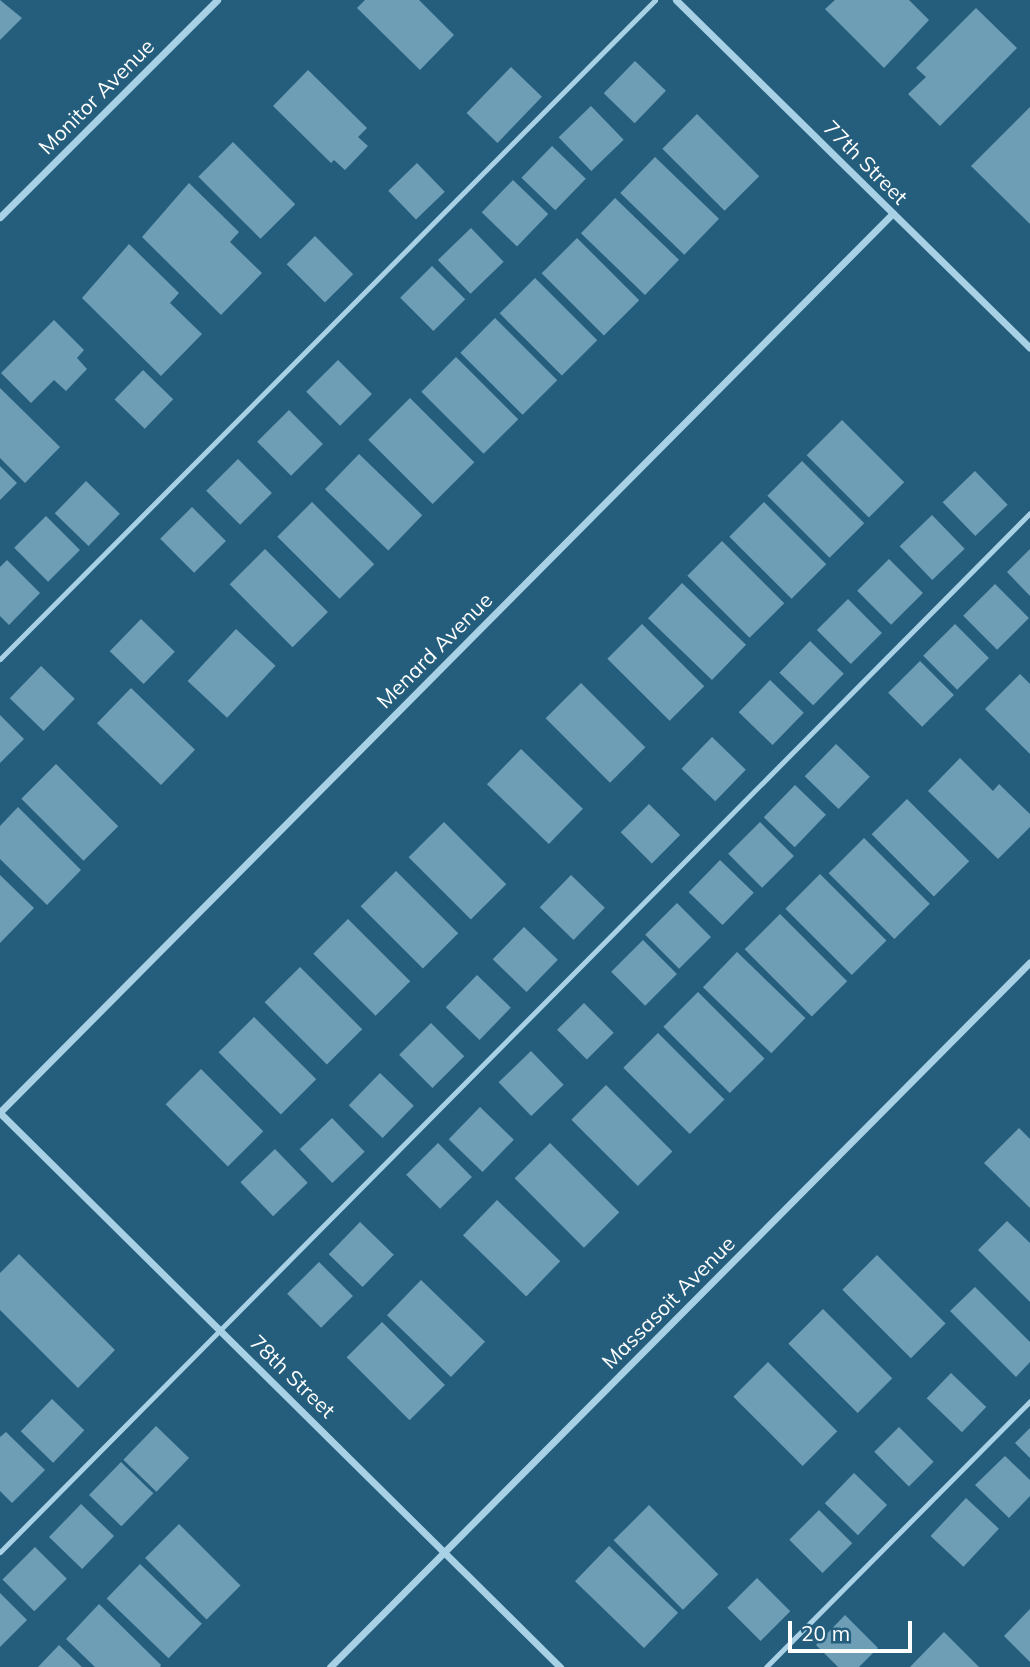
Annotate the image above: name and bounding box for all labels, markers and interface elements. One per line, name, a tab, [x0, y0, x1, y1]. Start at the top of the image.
street label: Monitor Avenue	[33, 33, 159, 159]
street label: 77th Street	[819, 115, 913, 209]
street label: Menard Avenue	[371, 587, 497, 713]
street label: Massasoit Avenue	[596, 1230, 740, 1374]
street label: 78th Street	[245, 1329, 341, 1423]
scale bar	[792, 1608, 916, 1652]
text: 20 m	[801, 1620, 850, 1646]

